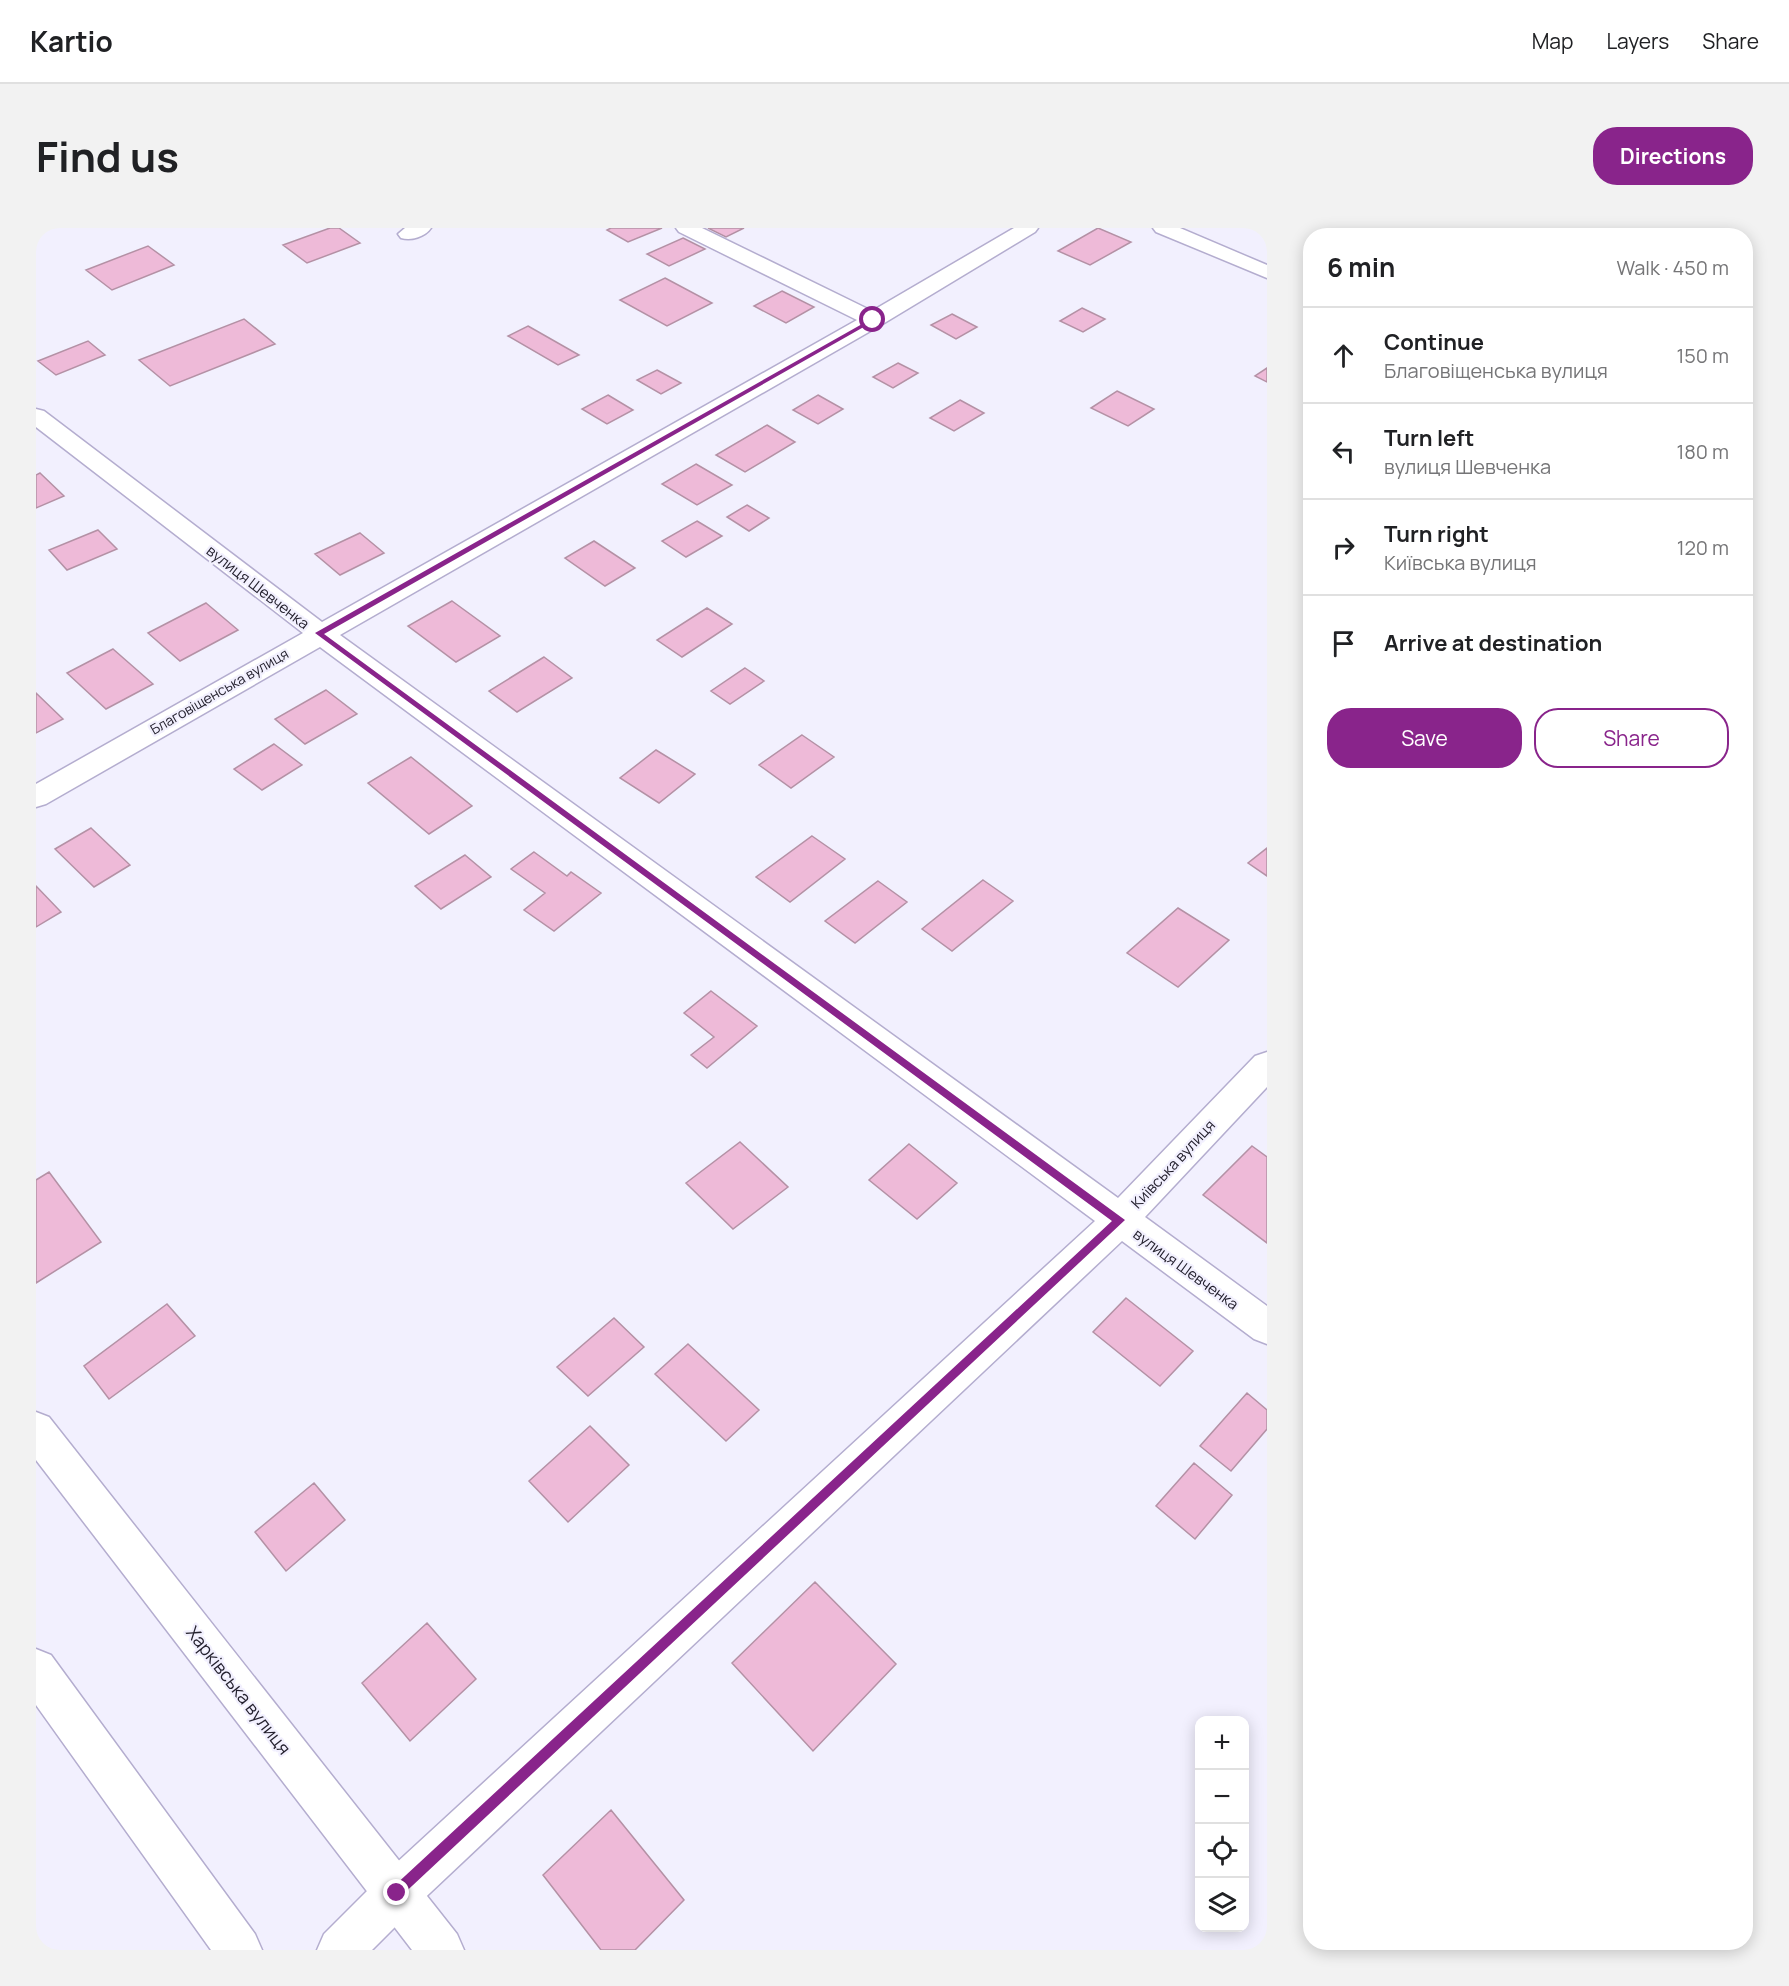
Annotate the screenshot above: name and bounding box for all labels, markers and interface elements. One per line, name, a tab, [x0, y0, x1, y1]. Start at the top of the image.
text: Kartio	[30, 22, 113, 60]
text: Map	[1532, 27, 1573, 55]
text: Layers	[1606, 27, 1669, 55]
text: Share	[1702, 27, 1759, 55]
text: Find us	[36, 127, 179, 185]
button: Directions	[1593, 127, 1753, 185]
text: 6 min	[1327, 249, 1395, 285]
text: Walk · 450 m	[1616, 254, 1729, 281]
route start	[859, 306, 885, 332]
text: Continue	[1384, 327, 1484, 357]
icon: ahead	[1327, 339, 1360, 372]
text: 150 m	[1676, 342, 1729, 369]
text: Благовіщенська вулиця	[1384, 357, 1608, 384]
text: Turn left	[1384, 423, 1474, 453]
icon: left	[1327, 435, 1360, 468]
text: 180 m	[1676, 438, 1729, 465]
text: вулиця Шевченка	[1384, 453, 1551, 480]
text: Turn right	[1384, 519, 1489, 549]
icon: right	[1327, 531, 1360, 564]
text: 120 m	[1677, 534, 1729, 561]
street label: вулиця Шевченка	[202, 540, 314, 634]
text: Київська вулиця	[1384, 549, 1537, 576]
icon: arrive	[1327, 627, 1360, 660]
text: Arrive at destination	[1384, 628, 1602, 658]
street label: Благовіщенська вулиця	[146, 644, 292, 738]
button: Save	[1327, 708, 1522, 768]
button: Share	[1534, 708, 1729, 768]
street label: Київська вулиця	[1126, 1115, 1220, 1213]
street label: вулиця Шевченка	[1129, 1224, 1243, 1314]
street label: Харківська вулиця	[181, 1621, 297, 1759]
map controls	[1195, 1716, 1249, 1932]
button: +	[1195, 1716, 1249, 1770]
button: −	[1195, 1770, 1249, 1824]
button: locate	[1195, 1824, 1249, 1878]
button: layers	[1195, 1878, 1249, 1932]
route end	[383, 1879, 409, 1905]

